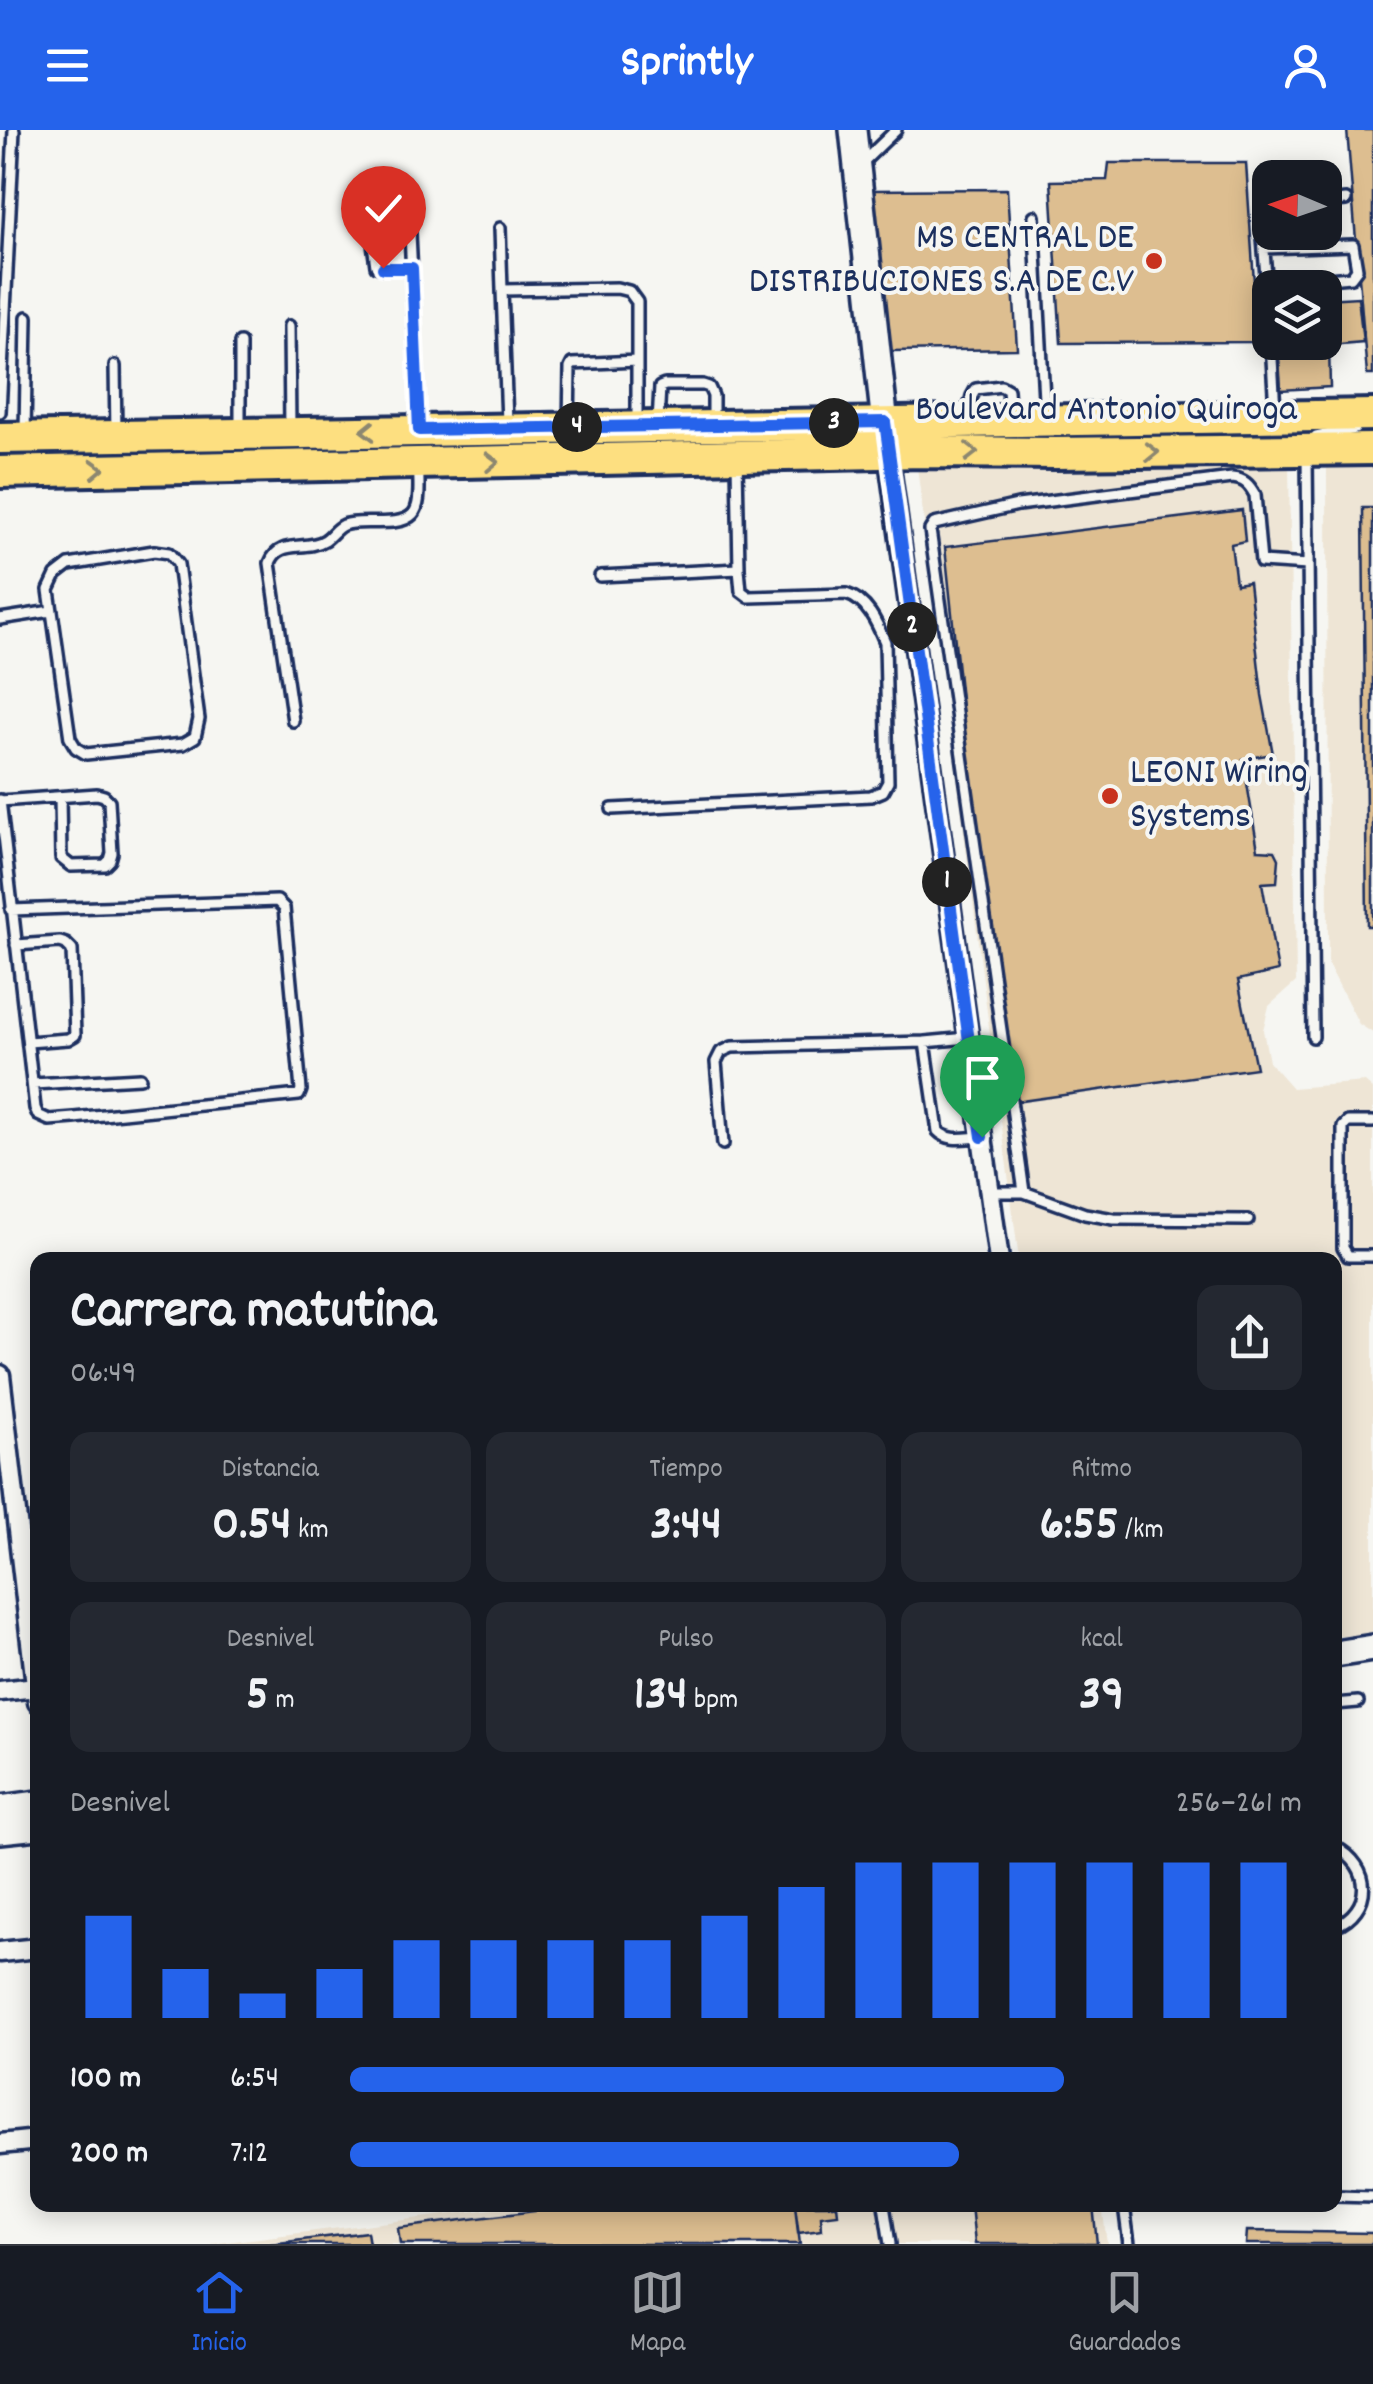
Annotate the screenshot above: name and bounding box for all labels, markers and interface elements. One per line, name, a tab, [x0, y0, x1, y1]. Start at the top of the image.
text: Sprintly	[621, 33, 752, 97]
icon: menu	[40, 38, 95, 93]
icon: person	[1278, 38, 1333, 93]
north arrow	[1252, 160, 1342, 250]
map controls	[1252, 160, 1342, 360]
pin	[341, 166, 426, 269]
icon: check	[356, 181, 411, 236]
place label: MS CENTRAL DE DISTRIBUCIONES S.A DE C.V	[749, 212, 1134, 311]
marker: MS CENTRAL DE DISTRIBUCIONES S.A DE C.V	[1143, 250, 1165, 272]
button: layers	[1252, 270, 1342, 360]
street label: Boulevard Antonio Quiroga	[915, 384, 1298, 439]
pin: 3	[809, 398, 859, 448]
pin: 4	[552, 402, 602, 452]
text: 3	[828, 403, 840, 443]
text: 4	[571, 407, 583, 447]
one-way arrow	[359, 420, 374, 442]
one-way arrow	[964, 441, 980, 463]
one-way arrow	[1145, 441, 1161, 462]
one-way arrow	[485, 452, 501, 473]
one-way arrow	[90, 459, 106, 480]
pin: 2	[887, 602, 937, 652]
text: 2	[906, 607, 918, 647]
place label: LEONI Wiring Systems	[1130, 747, 1308, 846]
marker: LEONI Wiring Systems	[1099, 785, 1121, 807]
pin: 1	[922, 857, 972, 907]
text: 1	[944, 862, 950, 902]
pin	[940, 1035, 1025, 1138]
icon: arrive	[955, 1050, 1010, 1105]
text: Carrera matutina	[70, 1275, 436, 1354]
button: share	[1197, 1285, 1302, 1390]
text: 06:49	[70, 1352, 136, 1398]
text: Distancia	[222, 1451, 319, 1491]
text: Tiempo	[649, 1451, 723, 1491]
text: Ritmo	[1071, 1451, 1132, 1491]
text: 0.54	[212, 1491, 291, 1563]
text: 3:44	[650, 1491, 722, 1563]
text: 6:55	[1040, 1491, 1119, 1563]
text: km	[291, 1512, 329, 1552]
text: /km	[1119, 1512, 1164, 1552]
text: Desnivel	[227, 1621, 314, 1661]
text: Pulso	[658, 1621, 714, 1661]
text: kcal	[1080, 1621, 1123, 1661]
text: 5	[246, 1661, 269, 1733]
text: 134	[634, 1661, 688, 1733]
text: 39	[1079, 1661, 1124, 1733]
text: m	[269, 1682, 295, 1722]
text: bpm	[688, 1682, 738, 1722]
text: Desnivel	[70, 1782, 170, 1828]
text: 256–261 m	[1176, 1782, 1302, 1828]
text: 100 m	[70, 2057, 141, 2103]
text: 6:54	[230, 2057, 279, 2103]
text: 200 m	[70, 2132, 148, 2178]
text: 7:12	[230, 2132, 269, 2178]
tab: Inicio	[191, 2265, 247, 2365]
tab: Mapa	[630, 2265, 685, 2365]
tab: Guardados	[1068, 2265, 1182, 2365]

